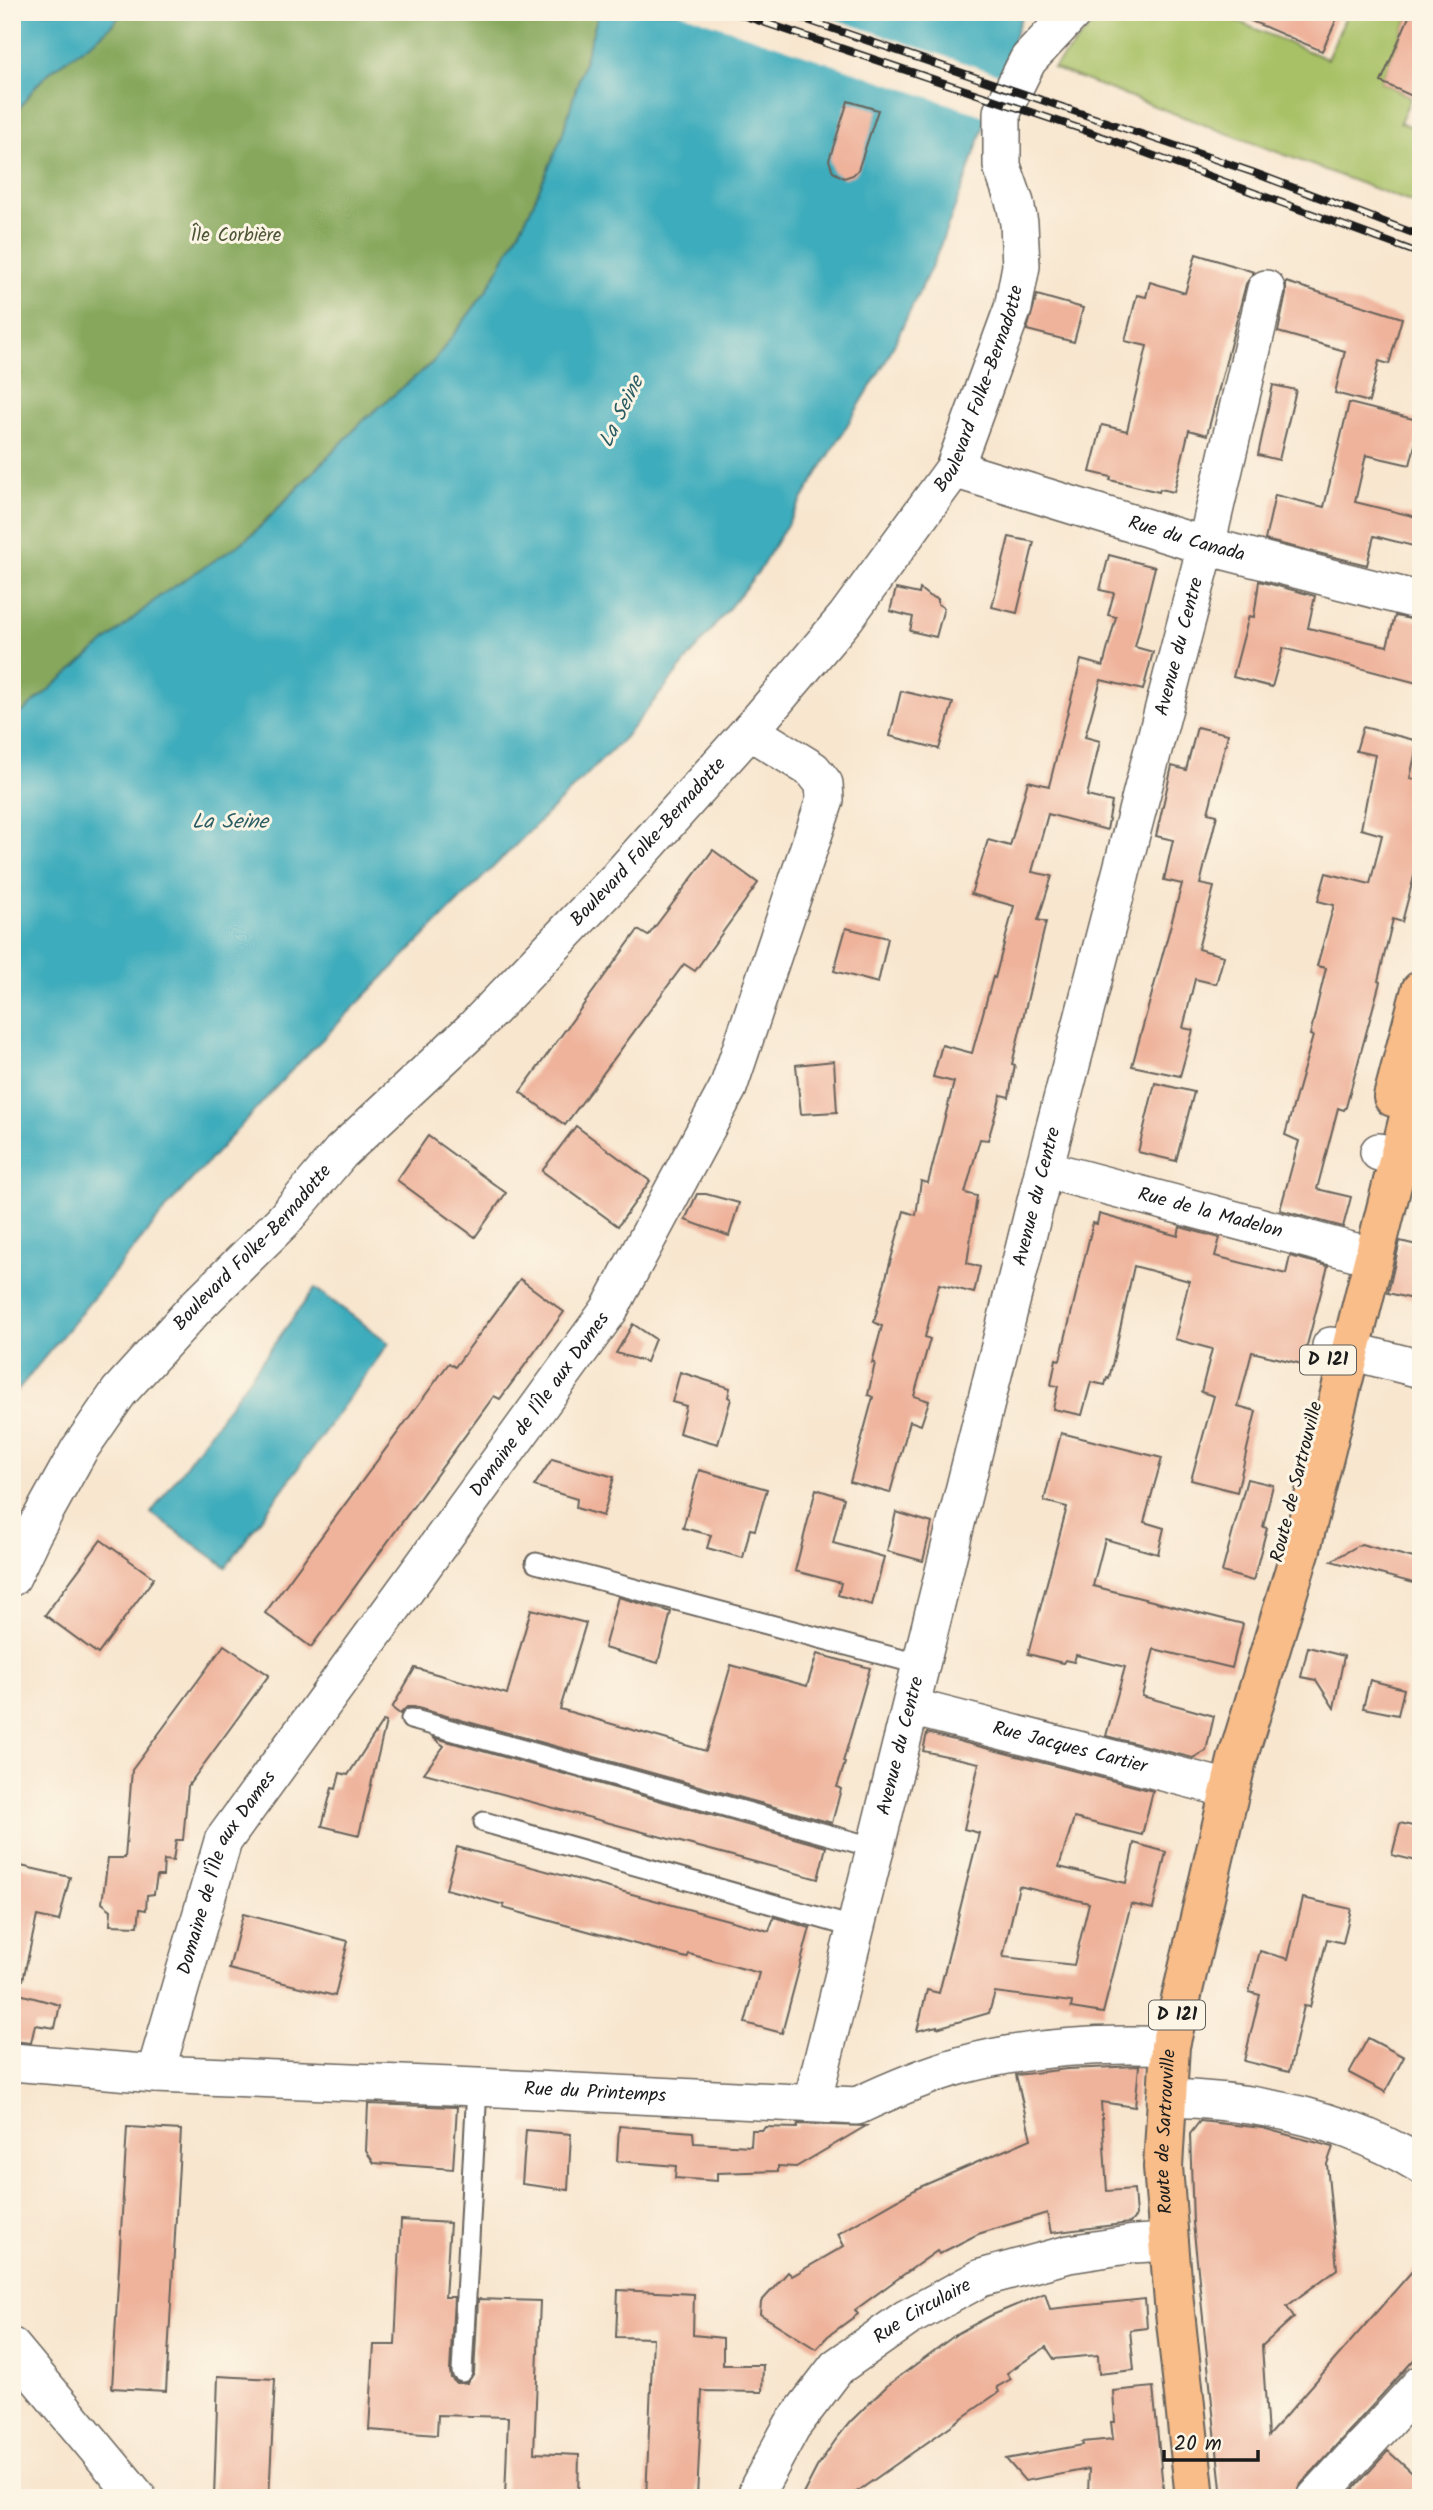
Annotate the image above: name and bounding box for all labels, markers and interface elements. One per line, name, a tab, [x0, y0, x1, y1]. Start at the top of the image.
park label: Île Corbière	[191, 221, 282, 251]
street label: Boulevard Folke-Bernadotte	[927, 282, 1032, 499]
water label: La Seine	[591, 368, 655, 453]
street label: Rue du Canada	[1124, 508, 1248, 570]
street label: Avenue du Centre	[1147, 574, 1212, 719]
street label: Boulevard Folke-Bernadotte	[563, 750, 734, 934]
water label: La Seine	[192, 806, 271, 839]
street label: Avenue du Centre	[1005, 1123, 1069, 1269]
street label: Boulevard Folke-Bernadotte	[166, 1157, 340, 1338]
street label: Rue de la Madelon	[1134, 1180, 1286, 1247]
street label: Domaine de l'Île aux Dames	[463, 1306, 618, 1504]
road number: D 121	[1300, 1345, 1356, 1374]
street label: Route de Sartrouville	[1262, 1398, 1332, 1566]
street label: Avenue du Centre	[869, 1673, 933, 1818]
street label: Rue Jacques Cartier	[989, 1714, 1152, 1783]
street label: Domaine de l'Île aux Dames	[170, 1765, 284, 1979]
road number: D 121	[1149, 2000, 1205, 2029]
street label: Route de Sartrouville	[1148, 2048, 1185, 2215]
street label: Rue du Printemps	[523, 2074, 667, 2111]
street label: Rue Circulaire	[867, 2271, 977, 2352]
scale bar	[1164, 2419, 1258, 2463]
text: 20 m	[1174, 2428, 1222, 2461]

